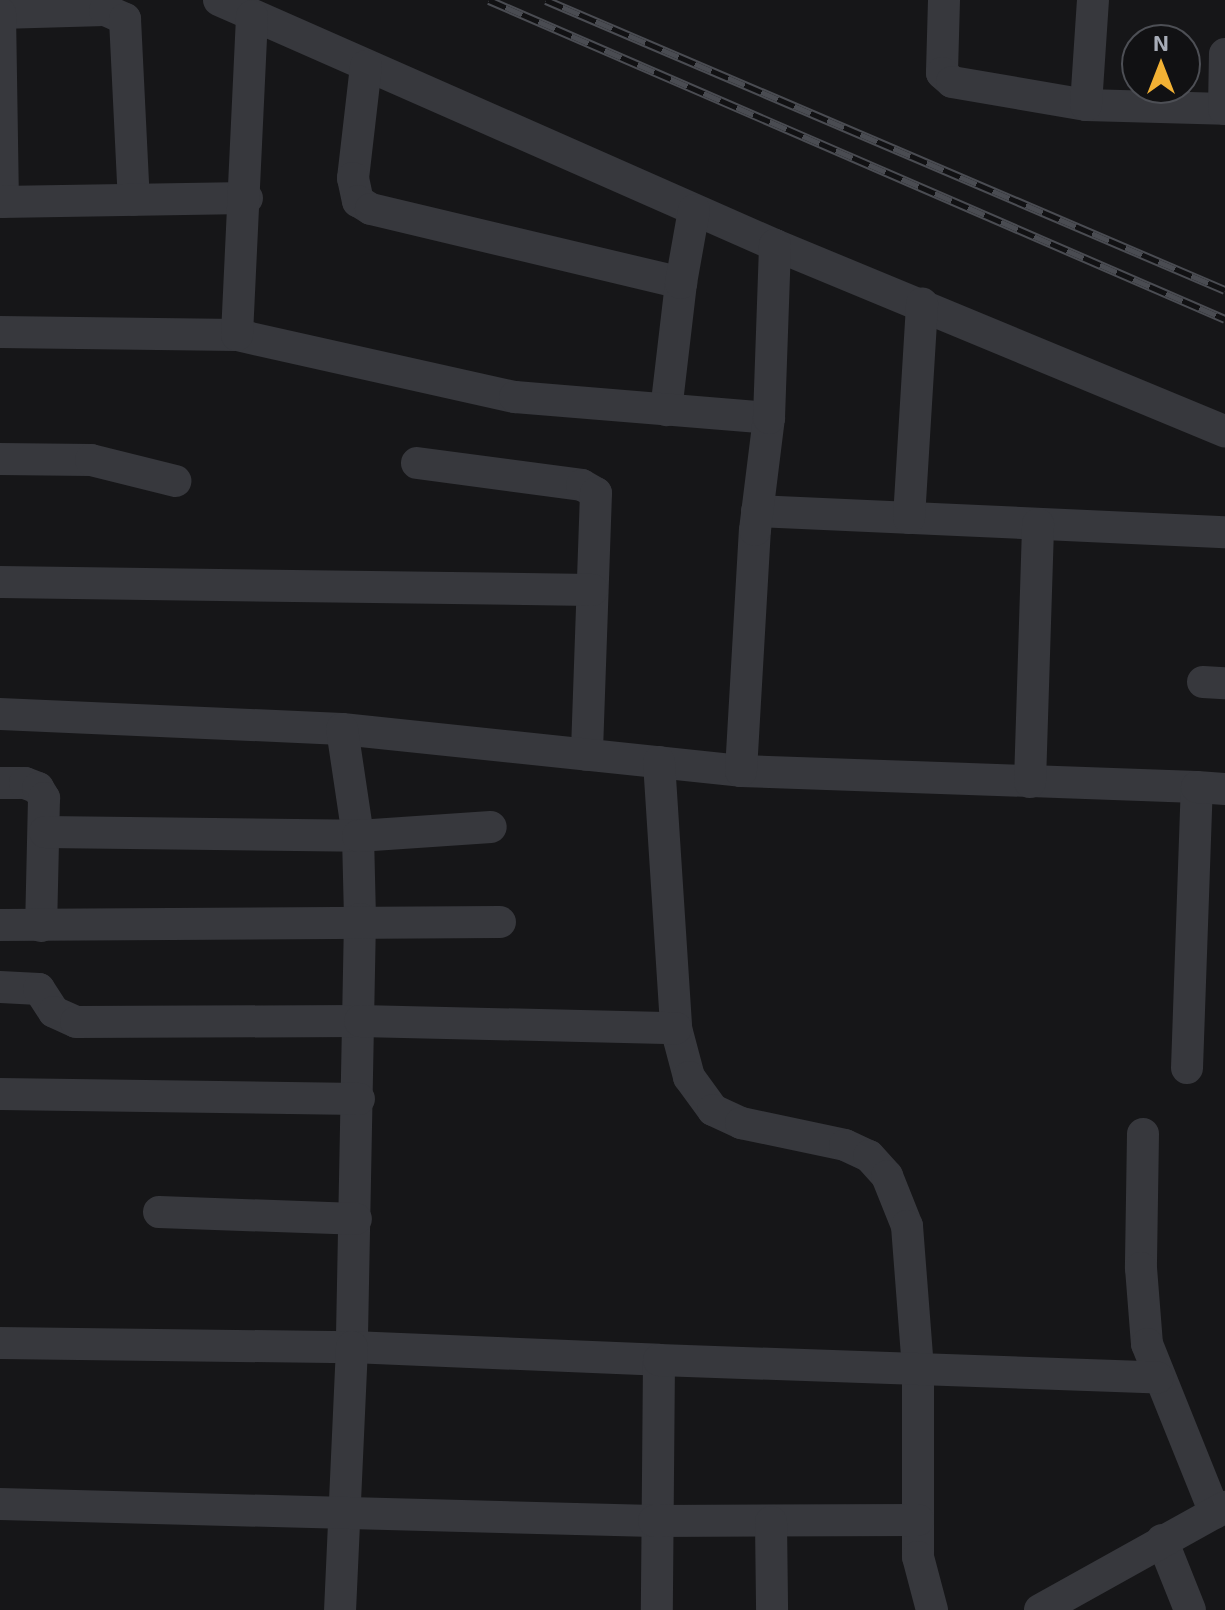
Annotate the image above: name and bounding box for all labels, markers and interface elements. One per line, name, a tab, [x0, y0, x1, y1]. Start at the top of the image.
north arrow	[1121, 24, 1201, 104]
text: N	[1153, 29, 1169, 55]

